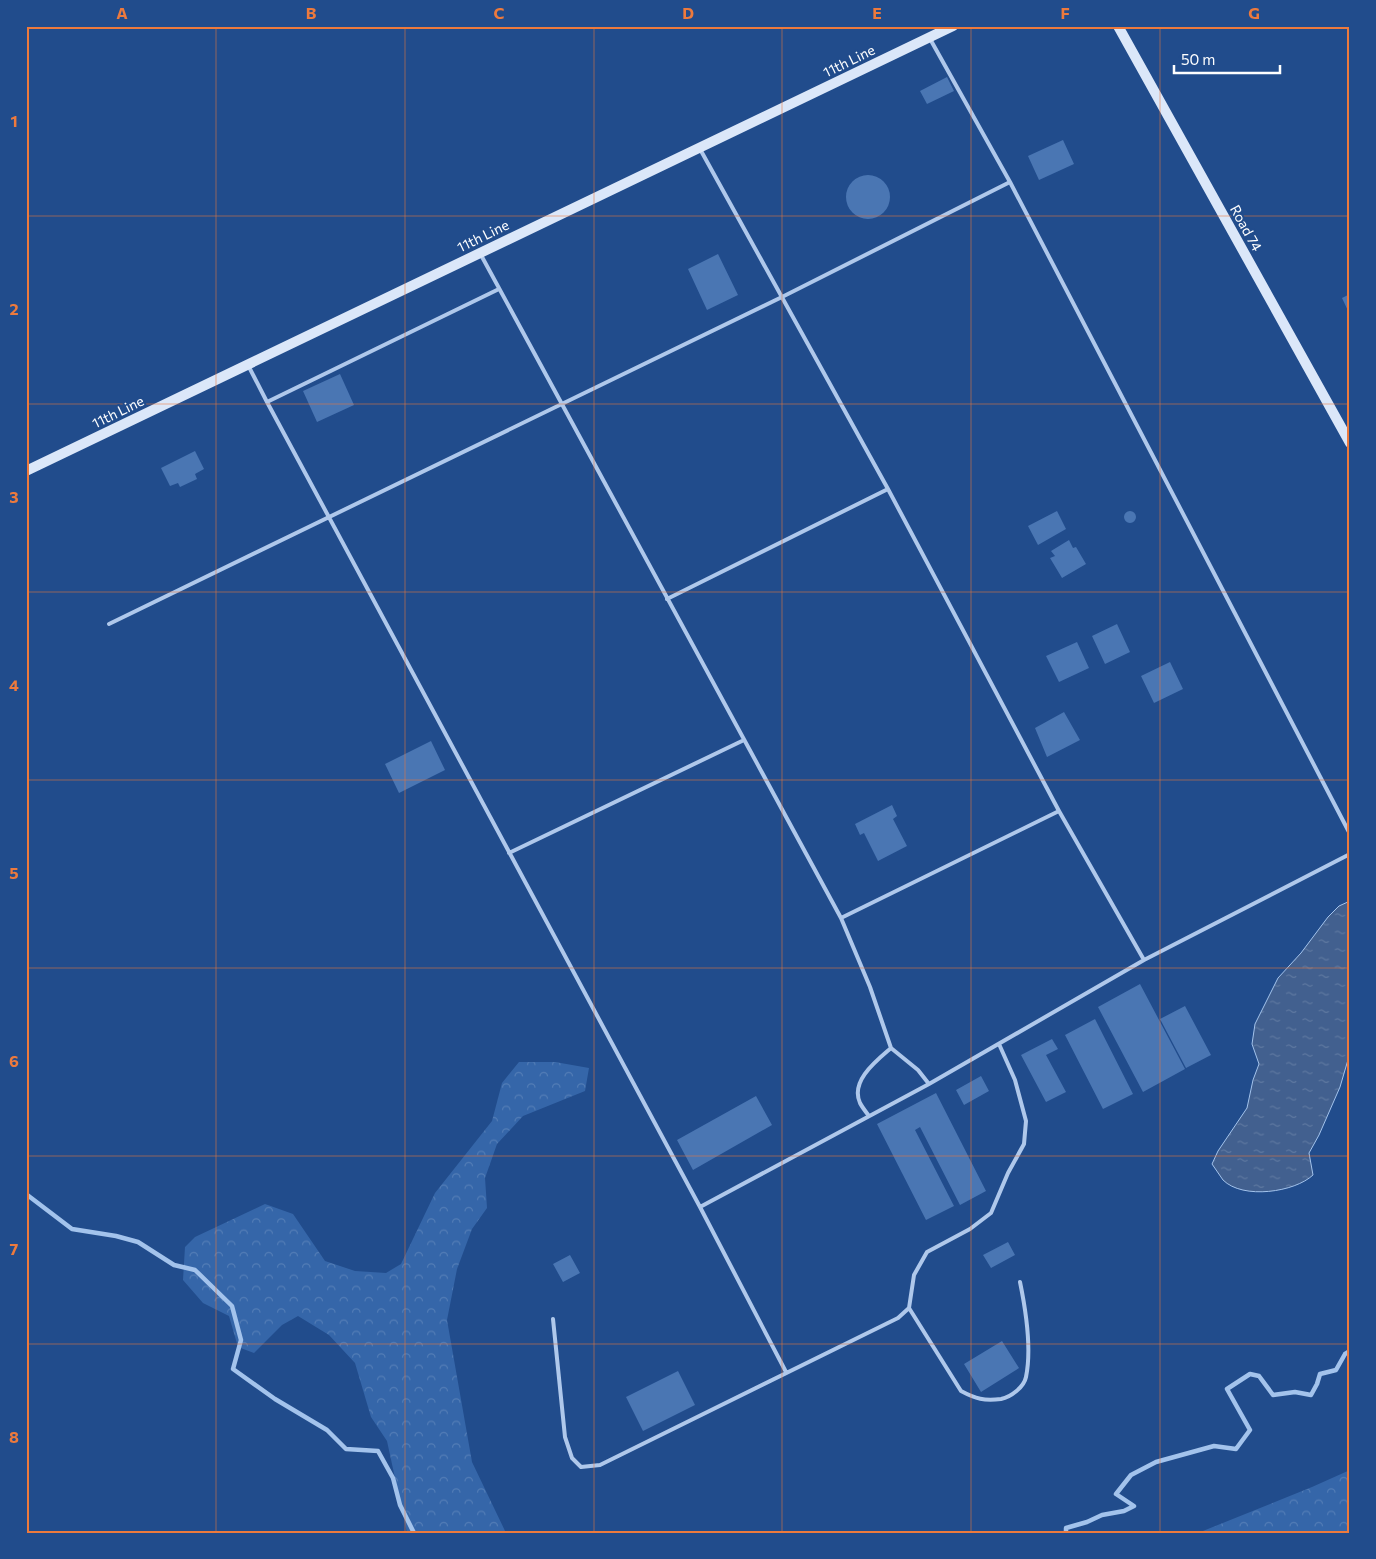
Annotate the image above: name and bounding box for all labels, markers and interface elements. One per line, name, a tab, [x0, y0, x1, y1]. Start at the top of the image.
text: A	[116, 3, 128, 22]
text: B	[306, 3, 317, 22]
text: C	[494, 3, 505, 22]
text: D	[682, 3, 694, 22]
text: E	[872, 3, 882, 22]
text: F	[1060, 3, 1070, 22]
text: G	[1248, 3, 1260, 22]
street label: 11th Line	[820, 41, 877, 80]
scale bar	[1174, 42, 1280, 74]
text: 50 m	[1181, 50, 1215, 68]
text: 1	[10, 111, 18, 130]
street label: Road 74	[1227, 202, 1266, 254]
street label: 11th Line	[454, 216, 511, 255]
text: 2	[9, 299, 19, 318]
street label: 11th Line	[89, 392, 146, 431]
text: 3	[9, 487, 19, 506]
text: 4	[9, 675, 19, 694]
text: 5	[9, 863, 19, 882]
text: 6	[9, 1051, 19, 1070]
text: 7	[10, 1239, 19, 1258]
text: 8	[9, 1427, 19, 1446]

